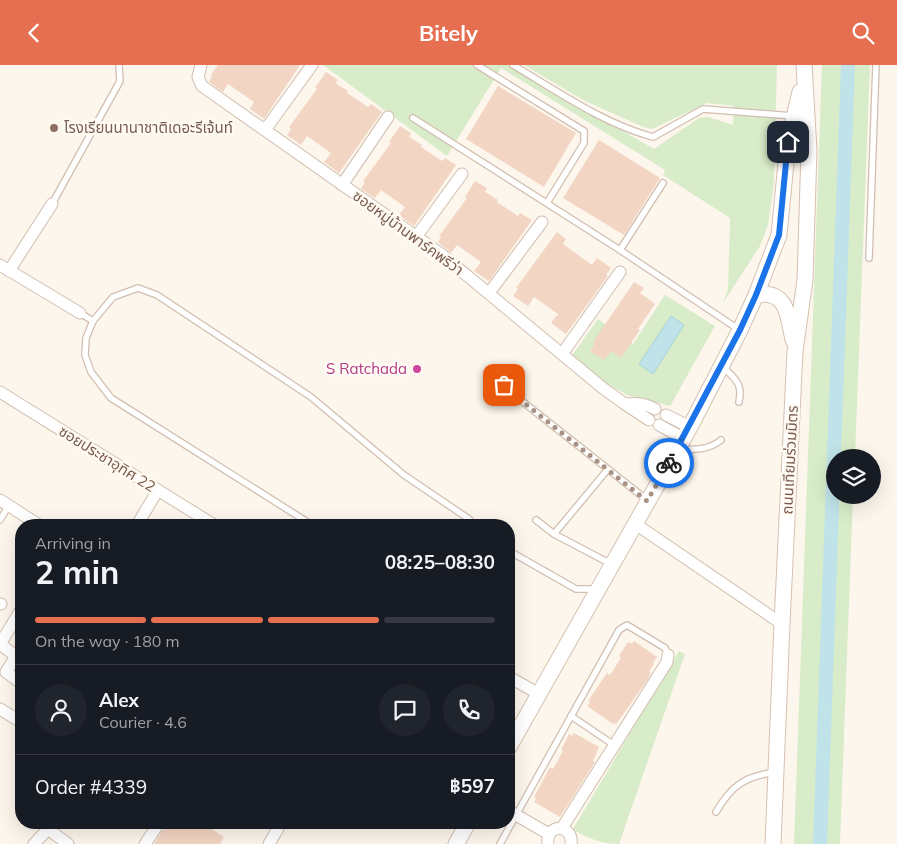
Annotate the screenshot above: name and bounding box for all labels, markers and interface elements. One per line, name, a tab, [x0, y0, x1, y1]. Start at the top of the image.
icon: back	[20, 19, 48, 47]
text: Bitely	[419, 19, 478, 47]
icon: search	[849, 19, 877, 47]
place label: โรงเรียนนานาชาติเดอะรีเจ้นท์	[64, 118, 233, 137]
pin	[767, 121, 809, 163]
marker: โรงเรียนนานาชาติเดอะรีเจ้นท์	[48, 122, 60, 134]
icon: home	[774, 128, 802, 156]
street label: ซอยหมู่บ้านพาร์คพรีว่า	[349, 186, 467, 279]
place label: S Ratchada	[326, 359, 407, 378]
marker: S Ratchada	[411, 363, 423, 375]
pin	[483, 364, 525, 406]
icon: bag	[490, 371, 518, 399]
street label: ถนนเทียมร่วมมิตร	[777, 405, 802, 515]
street label: ซอยประชาอุทิศ 22	[55, 421, 159, 496]
courier	[644, 438, 694, 488]
icon: bike	[655, 449, 683, 477]
map controls	[826, 449, 881, 504]
button: layers	[826, 449, 881, 504]
text: Arriving in	[35, 533, 111, 553]
text: 08:25–08:30	[385, 550, 495, 574]
text: 2 min	[35, 552, 119, 592]
text: On the way · 180 m	[35, 631, 180, 651]
button: person	[35, 684, 87, 736]
button: chat	[379, 684, 431, 736]
button: phone	[443, 684, 495, 736]
text: Alex	[99, 688, 139, 712]
text: Courier · 4.6	[99, 712, 187, 732]
text: ฿597	[450, 774, 495, 798]
text: Order #4339	[35, 775, 147, 799]

